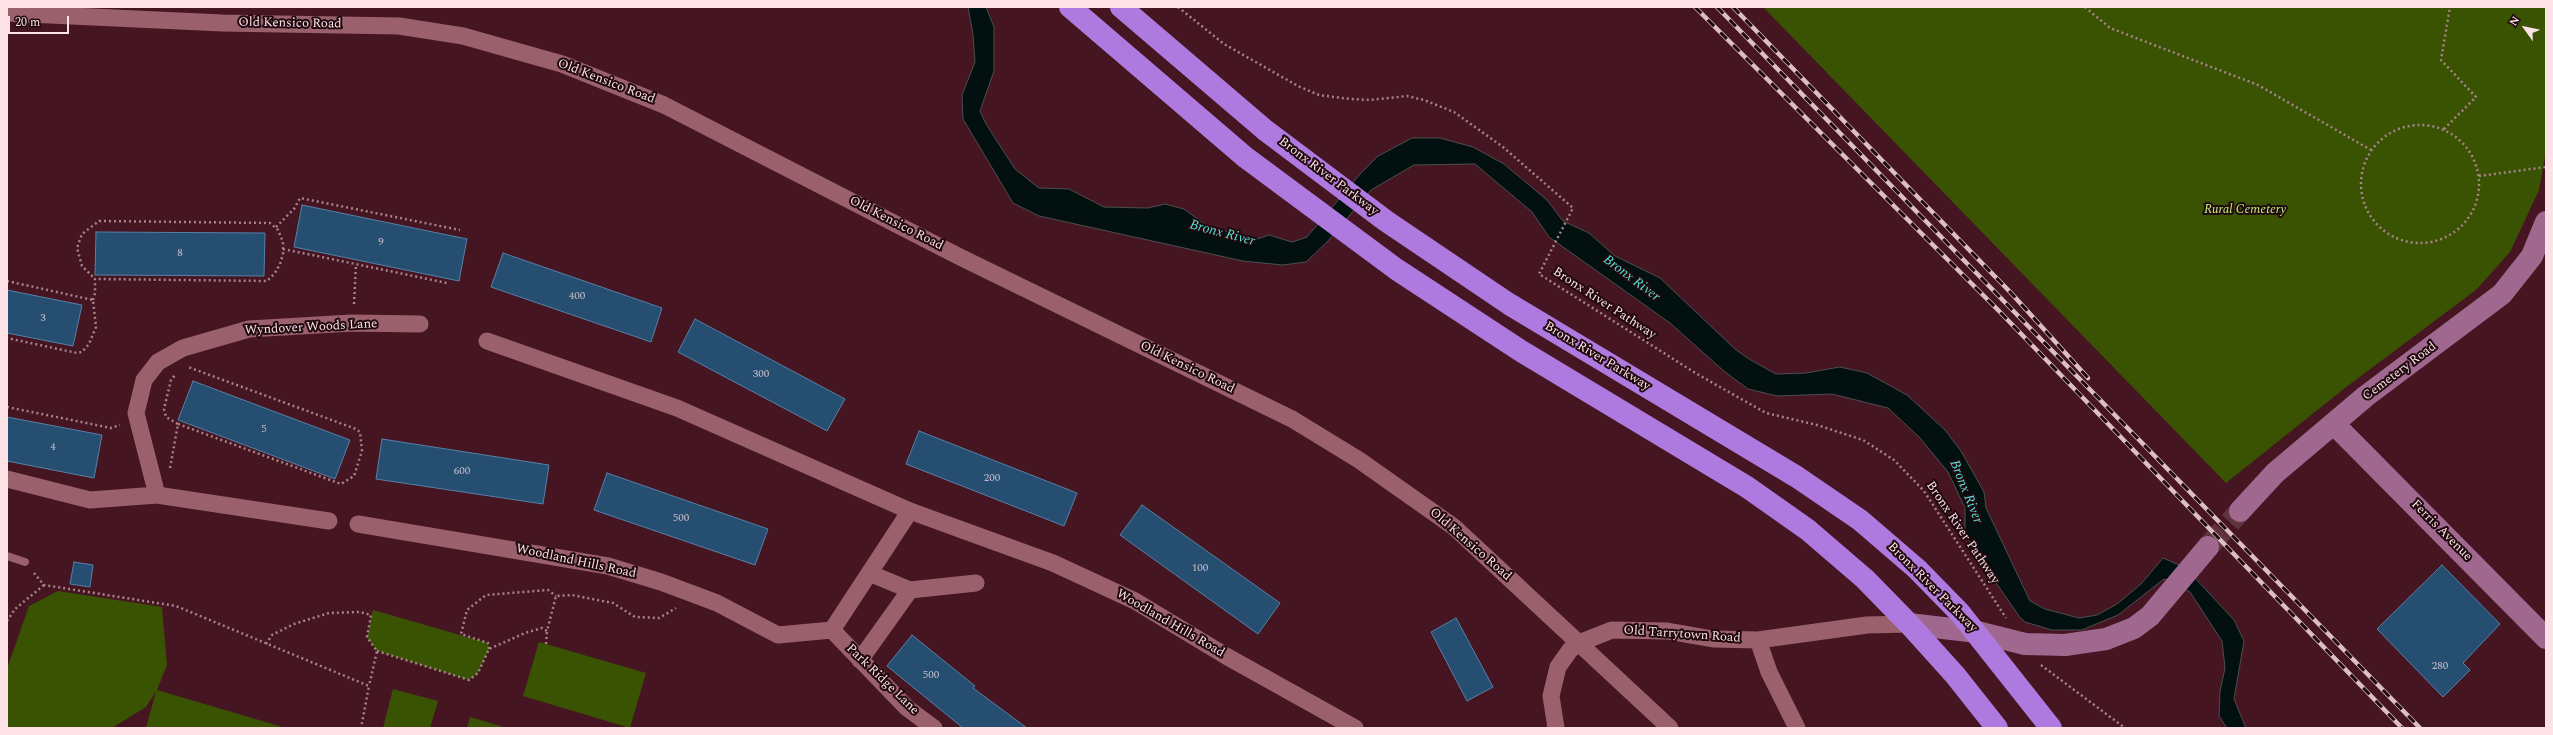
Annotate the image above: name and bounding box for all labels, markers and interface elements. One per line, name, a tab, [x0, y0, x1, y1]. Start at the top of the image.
scale bar	[10, 8, 71, 34]
north arrow	[2505, 8, 2545, 48]
text: 20 m	[15, 13, 40, 32]
text: N	[2505, 13, 2524, 30]
street label: Old Kensico Road	[238, 15, 342, 33]
street label: Old Kensico Road	[555, 56, 657, 108]
street label: Bronx River Parkway	[1275, 134, 1381, 220]
street label: Old Kensico Road	[846, 194, 946, 254]
park label: Rural Cemetery	[2204, 202, 2286, 218]
water label: Bronx River	[1187, 217, 1257, 251]
house number: 9	[378, 236, 384, 250]
house number: 8	[177, 247, 183, 261]
water label: Bronx River	[1599, 252, 1663, 306]
street label: Bronx River Pathway	[1549, 265, 1659, 343]
house number: 400	[569, 290, 585, 304]
house number: 3	[40, 312, 46, 326]
street label: Wyndover Woods Lane	[244, 317, 378, 339]
street label: Bronx River Parkway	[1541, 319, 1653, 395]
street label: Old Kensico Road	[1137, 338, 1237, 398]
street label: Cemetery Road	[2360, 339, 2440, 405]
house number: 300	[753, 368, 769, 382]
house number: 5	[261, 423, 267, 437]
house number: 4	[50, 441, 56, 455]
water label: Bronx River	[1945, 458, 1985, 526]
house number: 600	[454, 465, 470, 479]
house number: 200	[984, 472, 1000, 486]
street label: Bronx River Pathway	[1922, 479, 2002, 587]
street label: Ferris Avenue	[2407, 497, 2475, 565]
street label: Old Kensico Road	[1426, 505, 1514, 585]
house number: 500	[673, 512, 689, 526]
street label: Bronx River Parkway	[1884, 540, 1980, 636]
street label: Woodland Hills Road	[514, 542, 638, 582]
house number: 100	[1192, 562, 1208, 576]
street label: Woodland Hills Road	[1113, 587, 1227, 661]
street label: Old Tarrytown Road	[1623, 623, 1741, 647]
street label: Park Ridge Lane	[842, 641, 922, 719]
house number: 280	[2432, 660, 2448, 674]
house number: 500	[923, 669, 939, 683]

